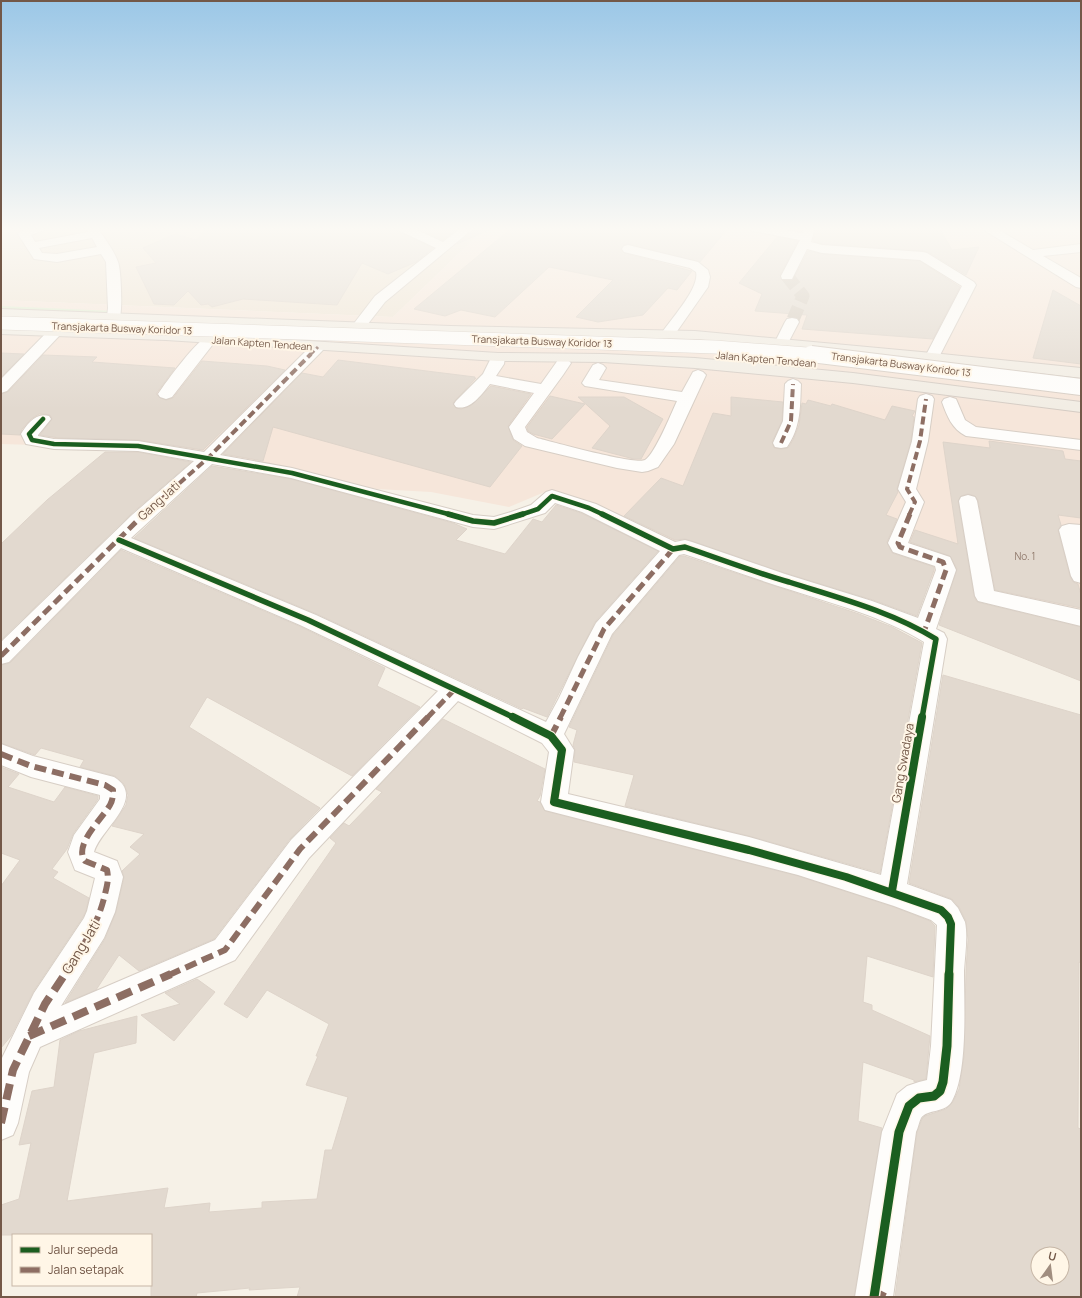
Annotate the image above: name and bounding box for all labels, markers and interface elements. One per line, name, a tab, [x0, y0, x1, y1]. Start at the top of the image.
street label: Transjakarta Busway Koridor 13	[51, 319, 193, 337]
street label: Transjakarta Busway Koridor 13	[471, 332, 613, 350]
street label: Jalan Kapten Tendean	[211, 333, 313, 354]
street label: Jalan Kapten Tendean	[715, 348, 817, 370]
street label: Transjakarta Busway Koridor 13	[830, 348, 972, 380]
street label: Gang Jati	[134, 477, 184, 524]
house number: No. 1	[1015, 549, 1036, 563]
street label: Gang Swadaya	[887, 722, 918, 804]
street label: Gang Jati	[57, 916, 104, 977]
legend	[12, 1234, 152, 1286]
text: Jalur sepeda	[48, 1241, 118, 1258]
north arrow	[1030, 1246, 1070, 1286]
text: U	[1047, 1248, 1058, 1264]
text: Jalan setapak	[48, 1261, 125, 1278]

